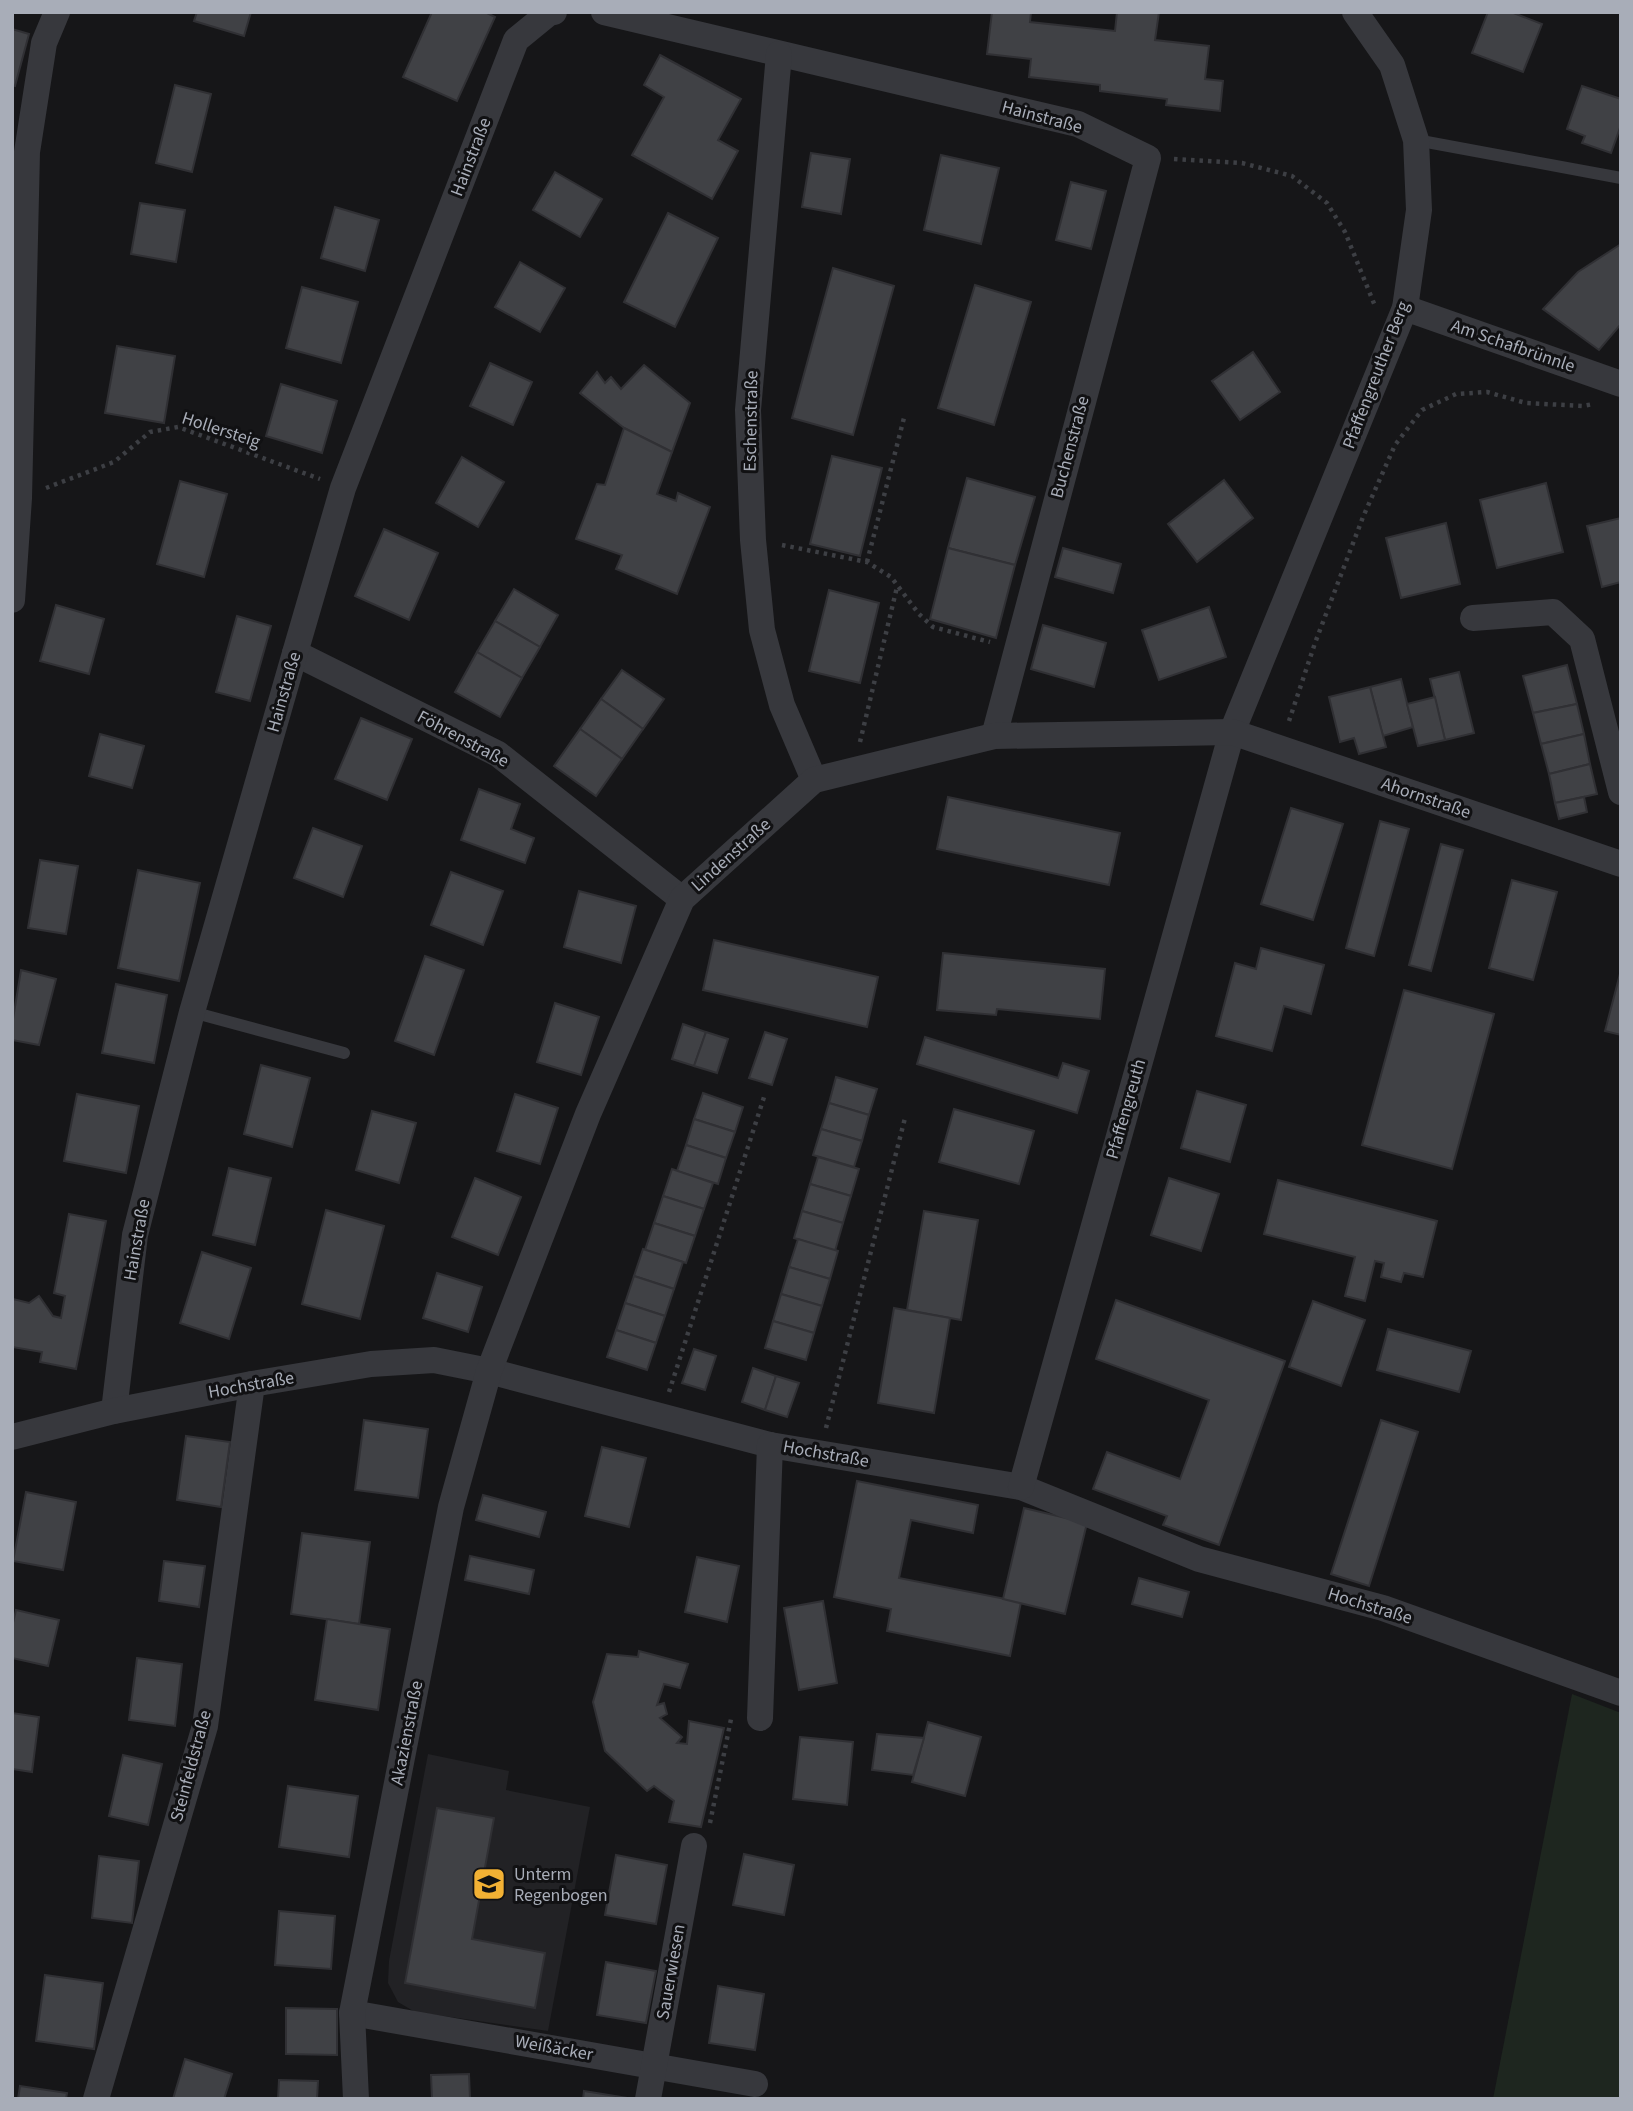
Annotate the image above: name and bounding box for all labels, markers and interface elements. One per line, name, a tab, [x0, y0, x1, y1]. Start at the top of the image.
street label: Hainstraße	[999, 94, 1085, 140]
street label: Hainstraße	[445, 114, 497, 200]
street label: Pfaffengreuther Berg	[1336, 298, 1416, 452]
street label: Am Schafbrünnle	[1448, 313, 1578, 379]
street label: Eschenstraße	[738, 370, 764, 472]
street label: Buchenstraße	[1044, 393, 1096, 501]
street label: Hollersteig	[179, 406, 263, 454]
street label: Hainstraße	[261, 649, 307, 735]
street label: Föhrenstraße	[413, 704, 513, 774]
street label: Ahornstraße	[1378, 771, 1474, 825]
street label: Lindenstraße	[686, 812, 776, 897]
street label: Pfaffengreuth	[1100, 1056, 1152, 1162]
street label: Hainstraße	[118, 1197, 156, 1283]
street label: Hochstraße	[206, 1365, 296, 1405]
street label: Hochstraße	[781, 1434, 871, 1474]
street label: Hochstraße	[1325, 1581, 1415, 1631]
street label: Akazienstraße	[385, 1679, 429, 1787]
street label: Steinfeldstraße	[164, 1708, 218, 1824]
place label: Unterm Regenbogen	[514, 1862, 608, 1908]
school or university icon: Unterm Regenbogen	[470, 1865, 508, 1903]
street label: Sauerwiesen	[650, 1922, 692, 2022]
street label: Weißäcker	[513, 2029, 596, 2067]

